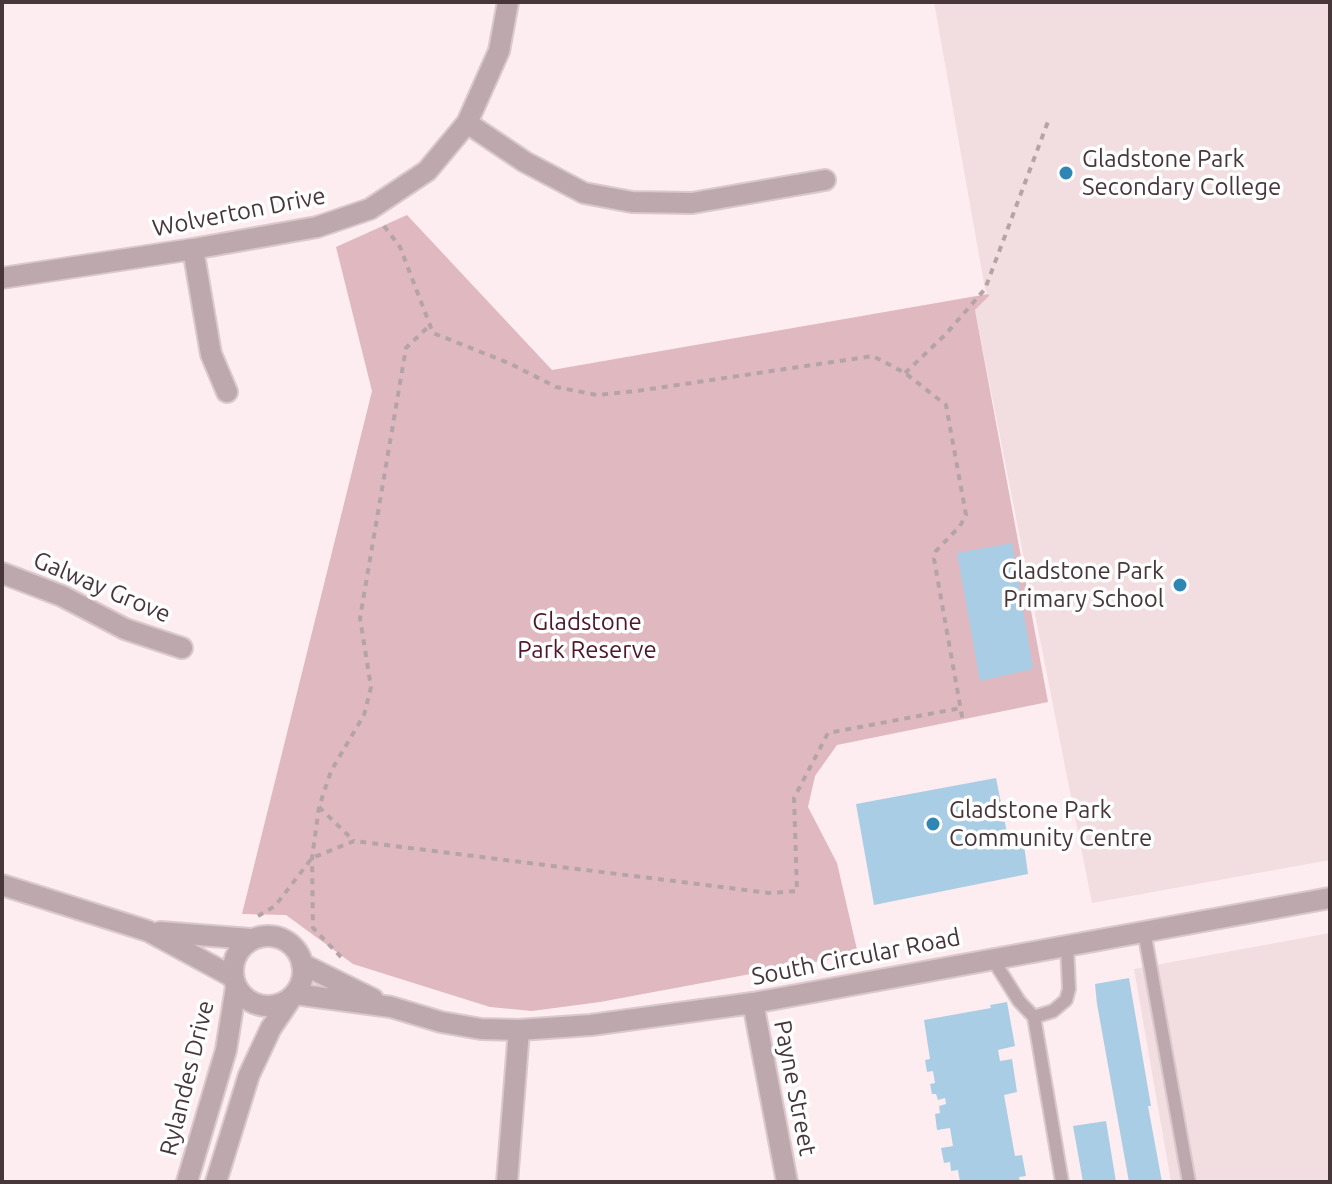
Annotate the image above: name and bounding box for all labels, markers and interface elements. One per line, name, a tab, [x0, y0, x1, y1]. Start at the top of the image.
place label: Gladstone Park Secondary College	[1082, 145, 1281, 201]
marker: Gladstone Park Secondary College	[1057, 164, 1075, 182]
street label: Wolverton Drive	[150, 181, 328, 243]
street label: Galway Grove	[29, 545, 175, 629]
place label: Gladstone Park Primary School	[1001, 557, 1164, 613]
marker: Gladstone Park Primary School	[1171, 576, 1189, 594]
park label: Gladstone Park Reserve	[517, 608, 657, 664]
place label: Gladstone Park Community Centre	[949, 796, 1152, 852]
marker: Gladstone Park Community Centre	[924, 815, 942, 833]
street label: South Circular Road	[749, 923, 963, 991]
street label: Rylandes Drive	[154, 997, 220, 1159]
street label: Payne Street	[768, 1018, 822, 1158]

